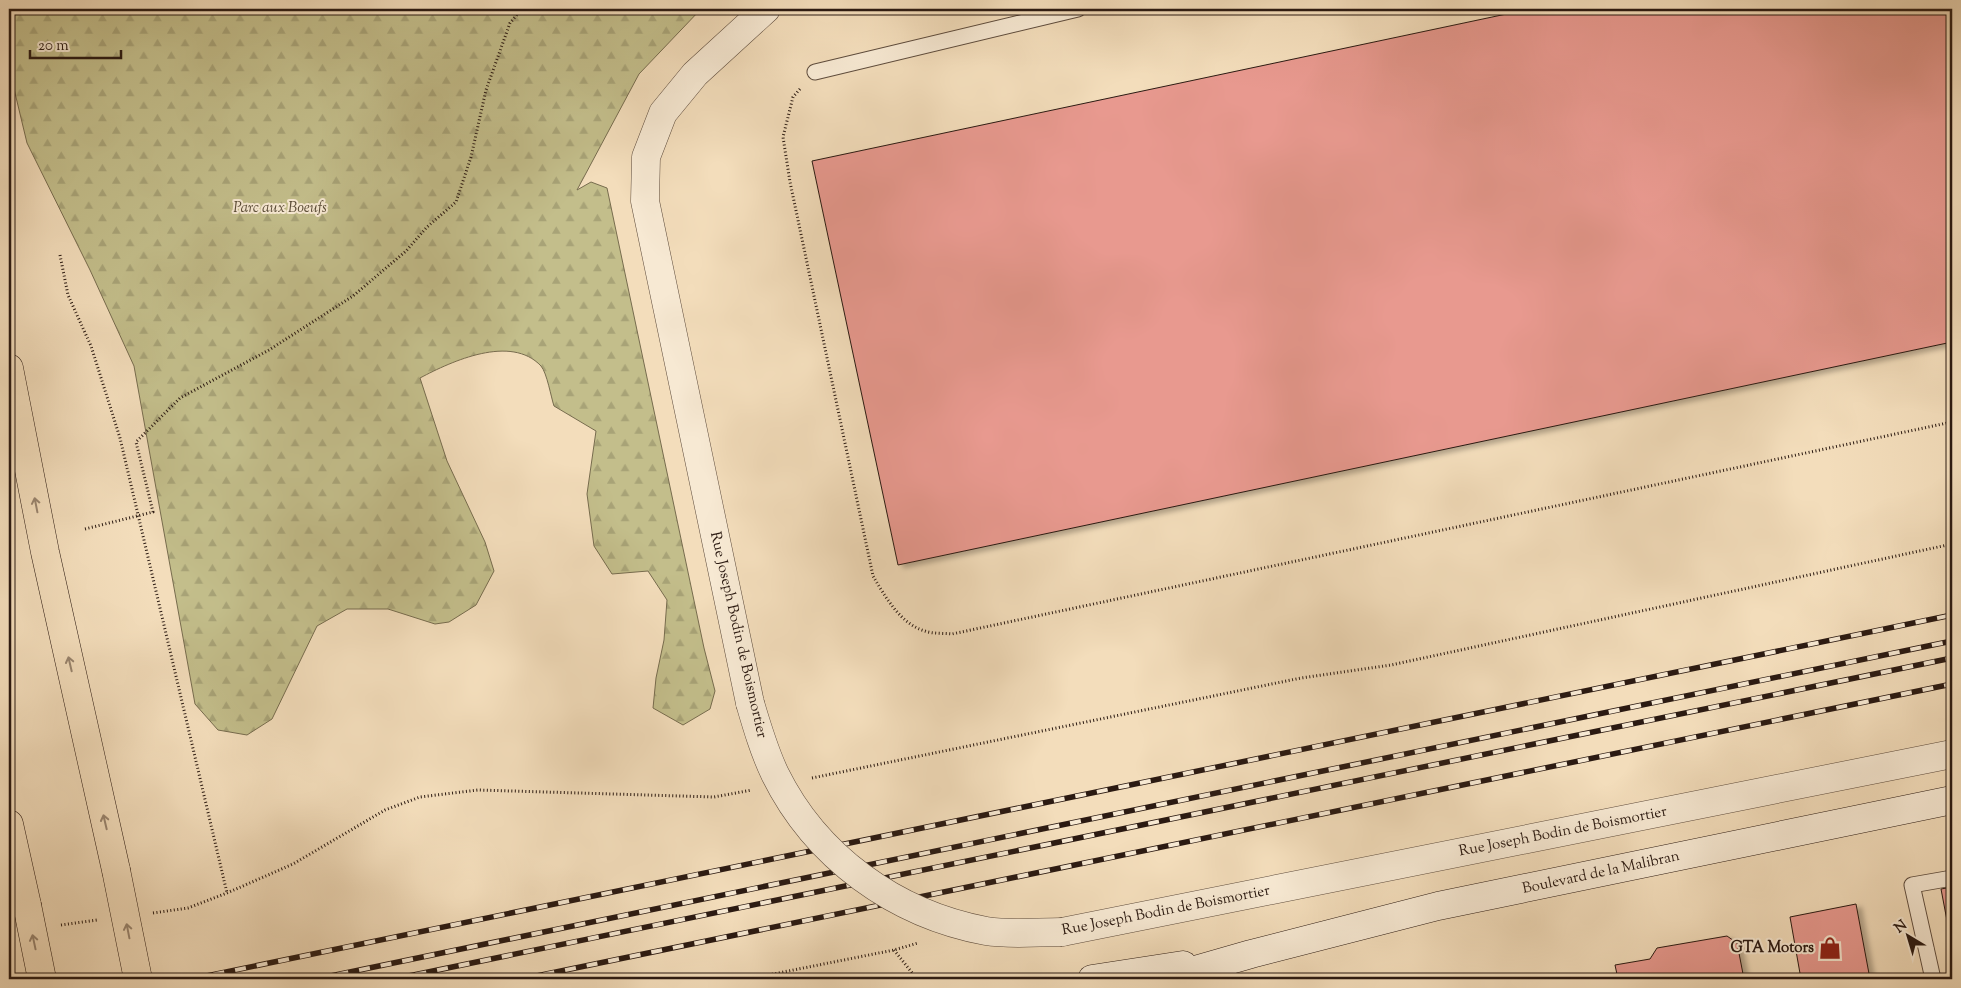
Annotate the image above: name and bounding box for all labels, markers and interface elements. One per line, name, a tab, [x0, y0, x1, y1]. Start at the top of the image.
scale bar	[30, 28, 121, 60]
text: 20 m	[38, 36, 69, 57]
park label: Parc aux Boeufs	[233, 198, 327, 219]
one-way arrow	[30, 497, 40, 513]
street label: Rue Joseph Bodin de Boismortier	[704, 530, 772, 741]
one-way arrow	[65, 656, 74, 672]
street label: Rue Joseph Bodin de Boismortier	[1457, 801, 1669, 862]
one-way arrow	[100, 815, 109, 831]
street label: Boulevard de la Malibran	[1520, 846, 1682, 900]
street label: Rue Joseph Bodin de Boismortier	[1060, 880, 1272, 941]
north arrow	[1884, 910, 1934, 960]
text: N	[1891, 916, 1912, 939]
one-way arrow	[123, 924, 132, 940]
one-way arrow	[29, 934, 39, 950]
shop icon: GTA Motors	[1817, 935, 1843, 961]
place label: GTA Motors	[1731, 938, 1814, 959]

